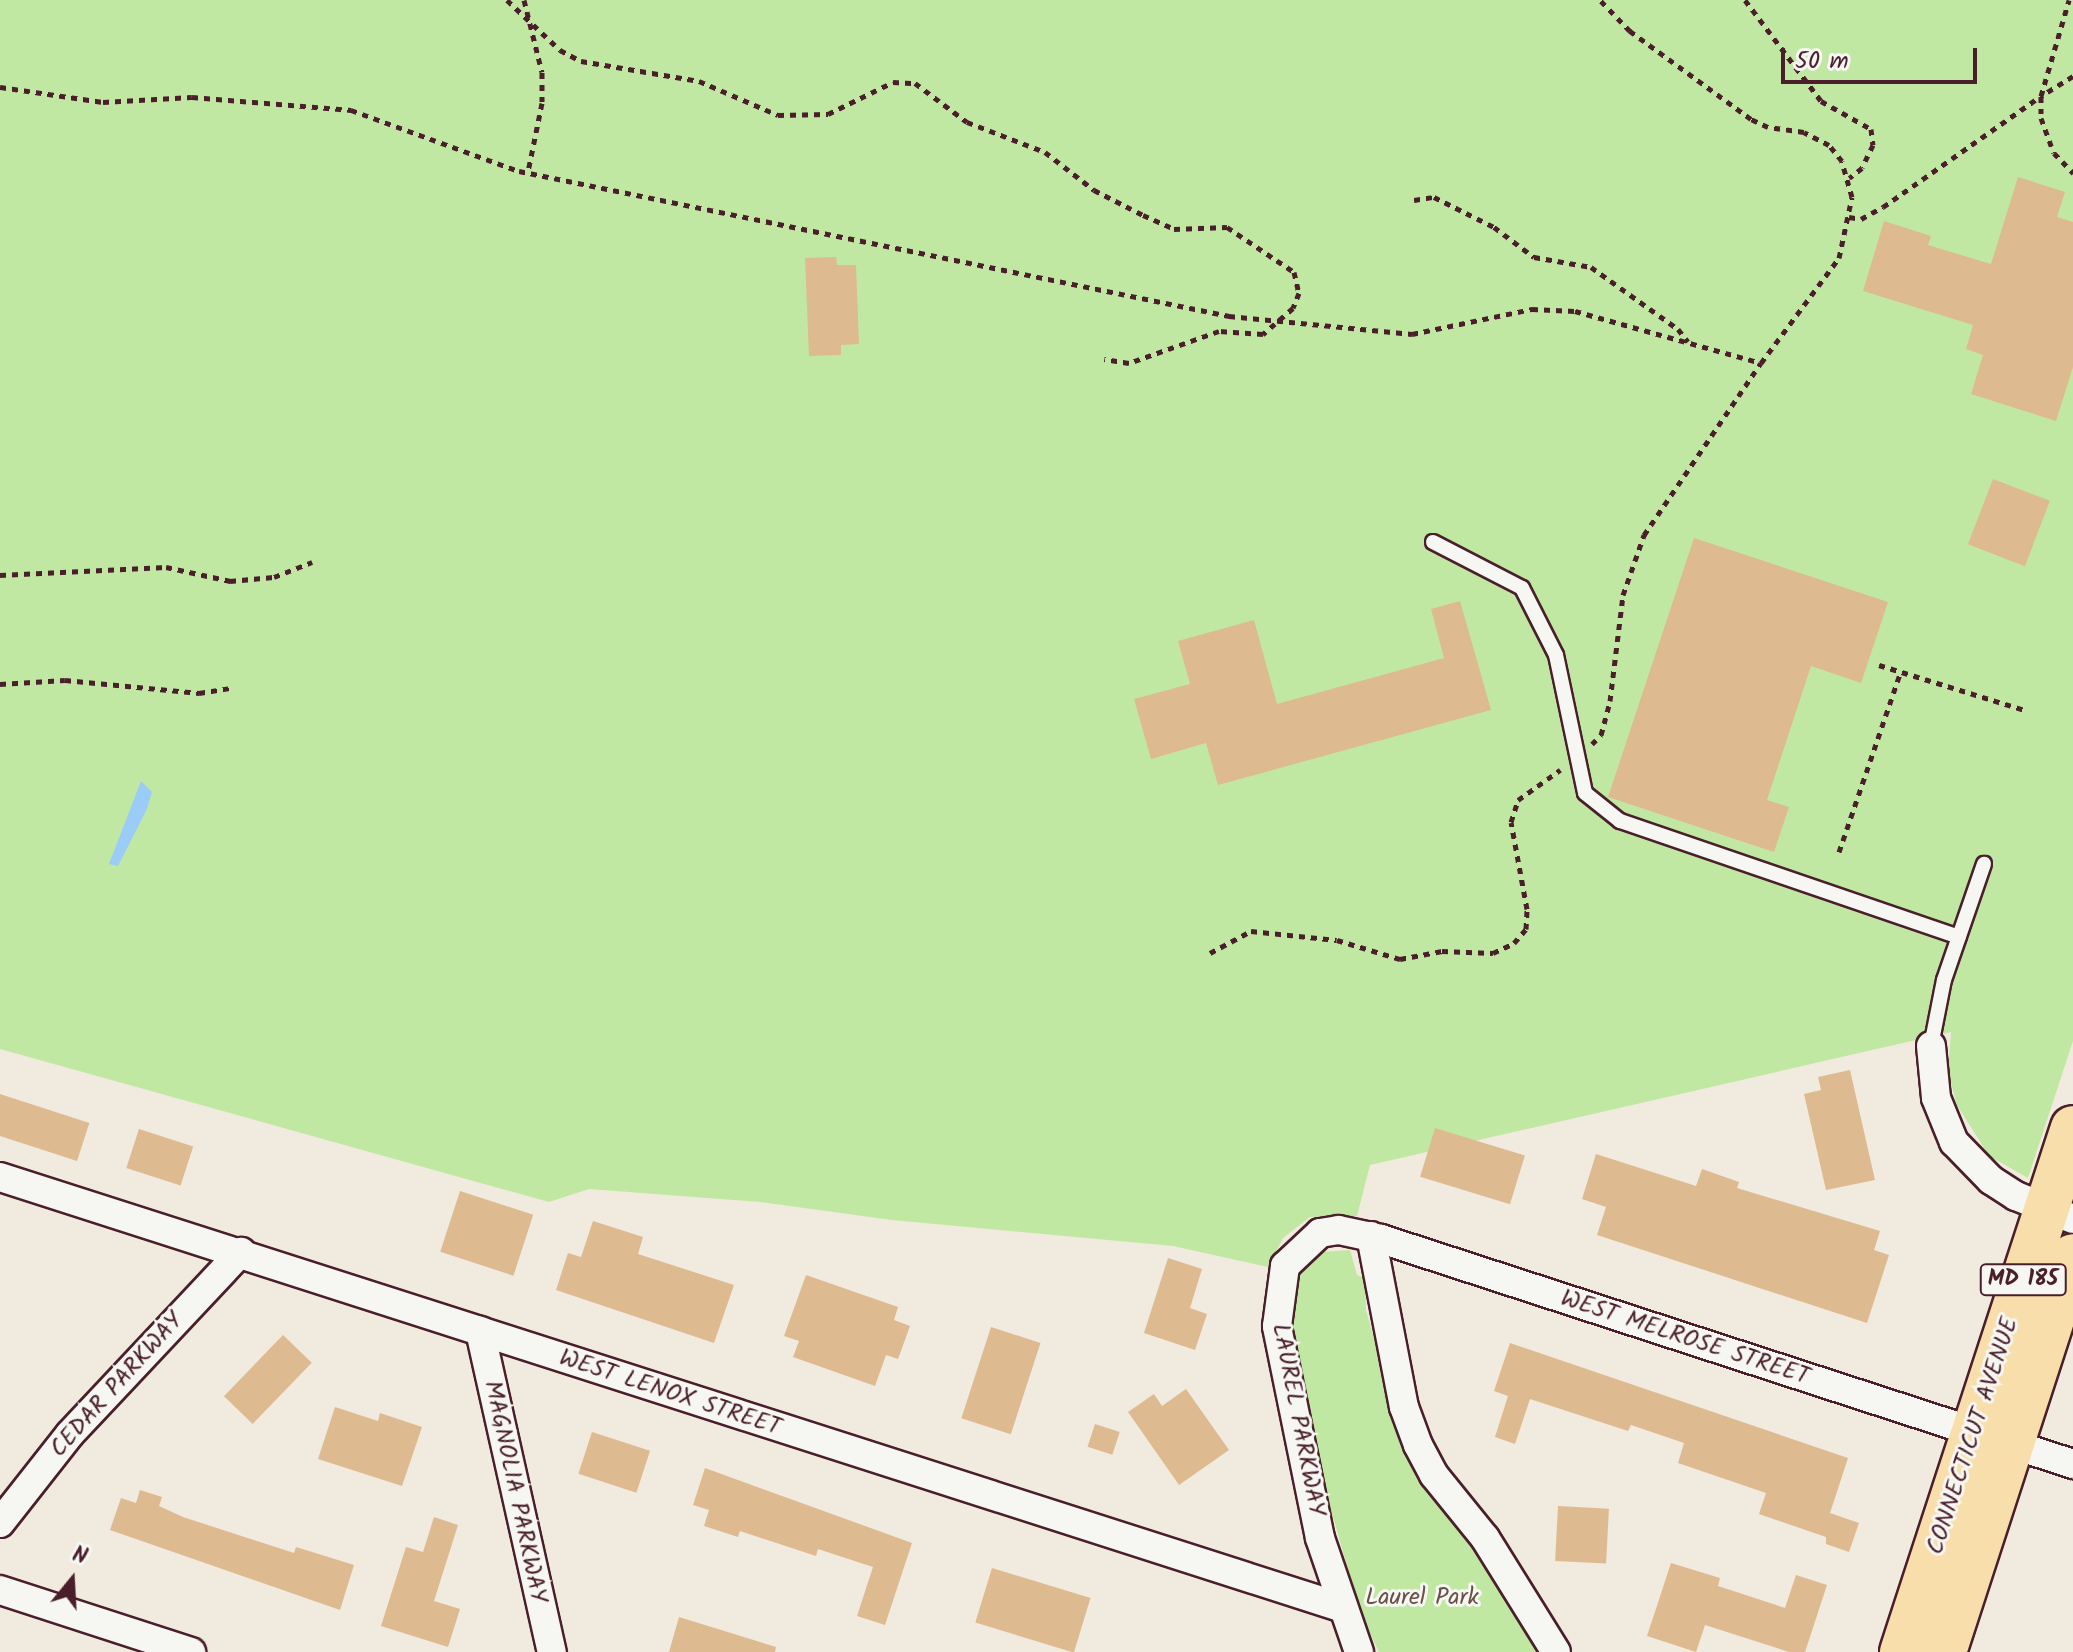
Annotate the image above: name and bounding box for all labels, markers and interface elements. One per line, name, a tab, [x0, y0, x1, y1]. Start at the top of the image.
scale bar	[1785, 32, 1981, 82]
text: 50 m	[1795, 42, 1849, 81]
road number: MD 185	[1979, 1262, 2067, 1298]
street label: WEST MELROSE STREET	[1557, 1284, 1813, 1392]
street label: CEDAR PARKWAY	[44, 1307, 190, 1463]
street label: CONNECTICUT AVENUE	[1921, 1314, 2025, 1558]
street label: LAUREL PARKWAY	[1265, 1321, 1331, 1519]
street label: WEST LENOX STREET	[556, 1344, 784, 1442]
street label: MAGNOLIA PARKWAY	[477, 1378, 553, 1606]
text: N	[68, 1538, 92, 1575]
north arrow	[32, 1540, 112, 1620]
park label: Laurel Park	[1365, 1584, 1479, 1612]

